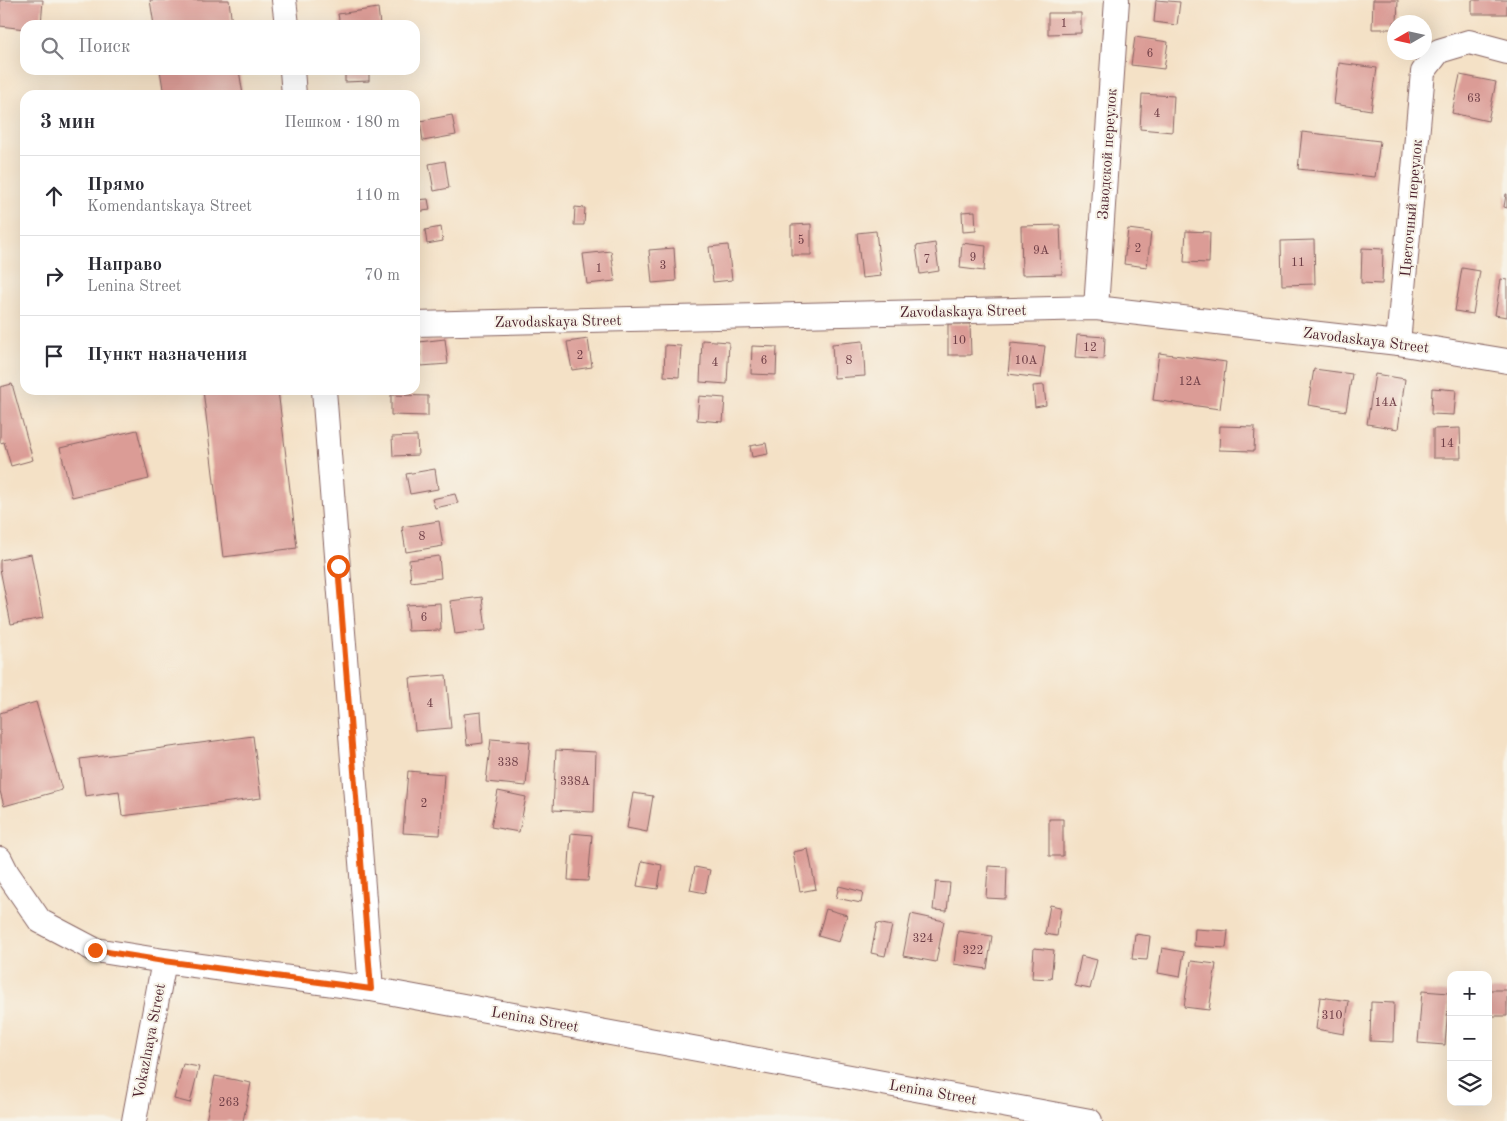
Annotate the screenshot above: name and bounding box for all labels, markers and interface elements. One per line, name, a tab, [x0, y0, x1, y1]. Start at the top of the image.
north arrow	[1387, 15, 1432, 60]
house number: 1	[1061, 18, 1067, 30]
search box	[20, 20, 420, 75]
icon: search	[38, 34, 66, 62]
text: Поиск	[78, 38, 130, 57]
house number: 6	[1147, 48, 1154, 60]
street label: Заводской переулок	[1096, 88, 1121, 220]
house number: 63	[1467, 93, 1481, 105]
house number: 4	[1154, 108, 1161, 120]
text: 3 мин	[40, 112, 95, 133]
text: Пешком · 180 m	[284, 115, 400, 131]
street label: Цветочный переулок	[1399, 138, 1426, 277]
text: Прямо	[87, 176, 145, 195]
icon: ahead	[40, 182, 68, 210]
text: 110 m	[355, 188, 400, 204]
text: Komendantskaya Street	[87, 199, 252, 215]
house number: 5	[798, 234, 805, 247]
house number: 2	[1135, 243, 1141, 255]
house number: 9А	[1033, 245, 1049, 257]
house number: 9	[970, 252, 976, 264]
house number: 7	[924, 254, 930, 266]
text: Направо	[87, 256, 162, 275]
house number: 11	[1291, 257, 1305, 269]
house number: 3	[660, 260, 666, 272]
icon: right	[40, 262, 68, 290]
house number: 1	[596, 263, 602, 275]
text: 70 m	[364, 268, 400, 284]
text: Lenina Street	[87, 279, 181, 295]
street label: Zavodaskaya Street	[899, 304, 1027, 321]
street label: Zavodaskaya Street	[494, 314, 622, 331]
street label: Zavodaskaya Street	[1302, 326, 1430, 357]
house number: 10	[952, 335, 966, 347]
icon: arrive	[40, 342, 68, 370]
house number: 12	[1083, 342, 1097, 354]
text: Пункт назначения	[87, 346, 247, 365]
house number: 2	[577, 350, 583, 362]
house number: 6	[761, 355, 768, 367]
house number: 8	[846, 355, 853, 367]
house number: 10А	[1014, 355, 1038, 367]
house number: 4	[712, 357, 719, 369]
house number: 12А	[1178, 376, 1202, 388]
house number: 14А	[1374, 397, 1398, 409]
house number: 14	[1440, 438, 1454, 450]
house number: 8	[419, 531, 426, 543]
route start	[327, 555, 350, 578]
house number: 6	[421, 612, 428, 624]
house number: 4	[427, 698, 434, 710]
house number: 338	[498, 757, 518, 769]
house number: 338А	[560, 776, 590, 788]
house number: 2	[421, 798, 427, 810]
house number: 324	[913, 933, 933, 945]
route end	[84, 939, 107, 962]
house number: 322	[963, 945, 983, 957]
map controls	[1447, 971, 1492, 1106]
button: +	[1447, 971, 1492, 1016]
street label: Vokazlnaya Street	[132, 982, 169, 1100]
street label: Lenina Street	[490, 1005, 580, 1036]
house number: 310	[1322, 1010, 1342, 1022]
button: −	[1447, 1016, 1492, 1061]
button: layers	[1447, 1061, 1492, 1106]
street label: Lenina Street	[888, 1078, 978, 1109]
house number: 263	[219, 1097, 239, 1109]

